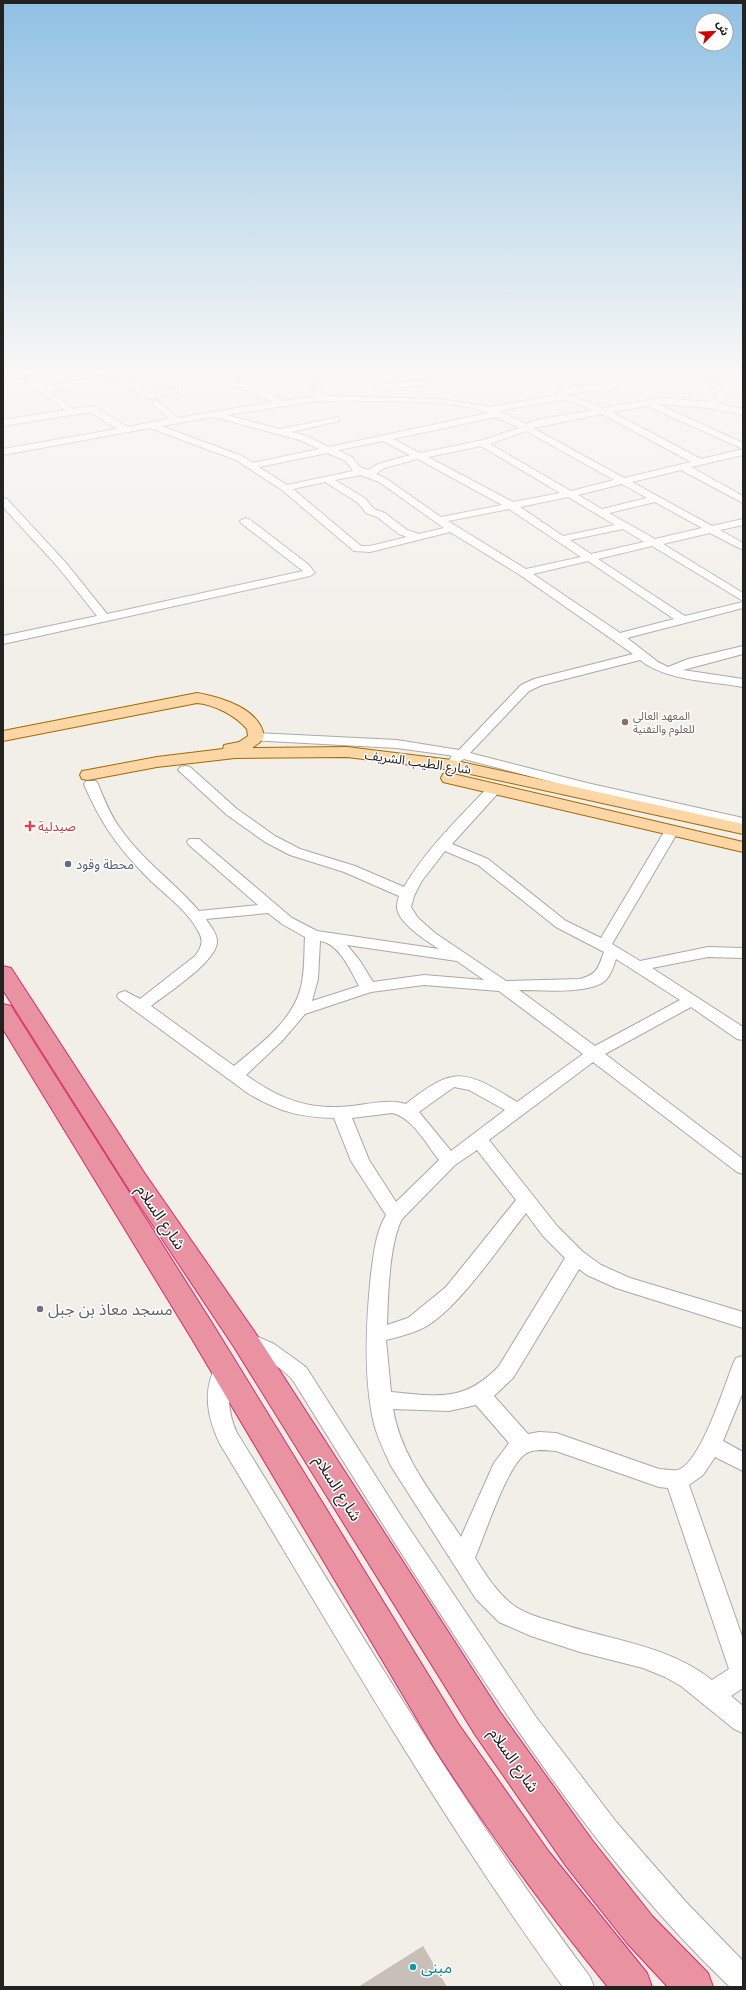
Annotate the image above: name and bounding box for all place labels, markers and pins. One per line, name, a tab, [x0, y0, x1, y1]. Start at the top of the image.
place label: المعهد العالي للعلوم والتقنية	[633, 709, 695, 737]
marker: المعهد العالي للعلوم والتقنية	[620, 717, 630, 727]
place label: صيدلية	[38, 818, 76, 835]
marker: صيدلية	[25, 821, 35, 831]
place label: محطة وقود	[76, 856, 134, 873]
marker: محطة وقود	[63, 859, 73, 869]
place label: مسجد معاذ بن جبل	[48, 1299, 173, 1320]
marker: مسجد معاذ بن جبل	[35, 1304, 45, 1314]
place label: مبنى	[421, 1957, 452, 1978]
marker: مبنى	[408, 1962, 418, 1972]

